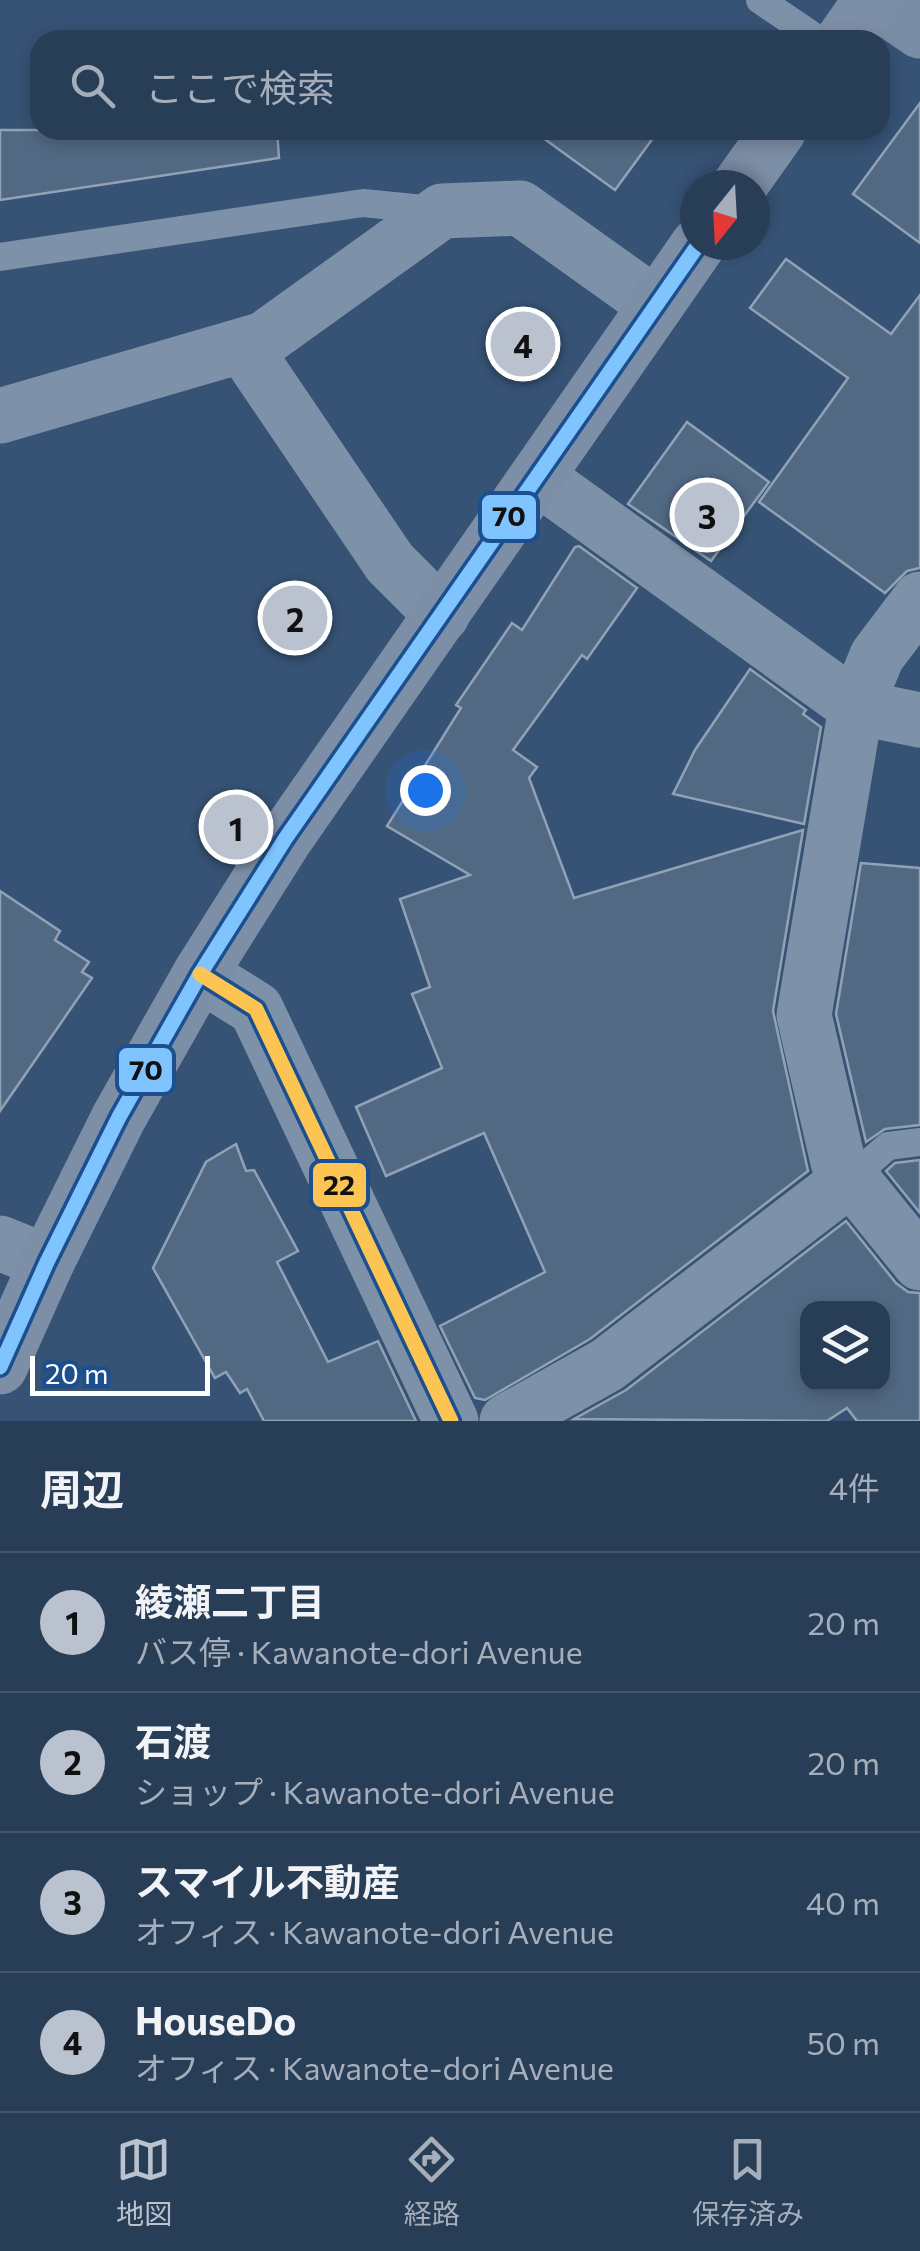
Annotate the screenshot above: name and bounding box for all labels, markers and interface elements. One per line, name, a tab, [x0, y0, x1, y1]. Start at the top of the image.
search box	[30, 30, 890, 140]
icon: search	[65, 58, 120, 113]
text: ここで検索	[145, 63, 335, 110]
north arrow	[680, 170, 770, 260]
pin: 4	[490, 306, 556, 382]
pin: 3	[674, 478, 740, 552]
line badge: 70	[480, 493, 538, 541]
text: 70	[492, 498, 526, 532]
pin: 2	[262, 580, 328, 656]
your location	[400, 765, 451, 816]
pin: 1	[204, 790, 268, 864]
line badge: 70	[117, 1046, 174, 1094]
text: 70	[129, 1052, 163, 1086]
line badge: 22	[311, 1161, 368, 1209]
text: 22	[323, 1167, 355, 1201]
map controls	[800, 1301, 890, 1391]
button: layers	[800, 1301, 890, 1391]
scale bar	[30, 1351, 210, 1396]
text: 20 m	[45, 1356, 109, 1390]
text: 周辺	[40, 1462, 124, 1514]
text: 4件	[829, 1467, 880, 1507]
text: 綾瀬二丁目	[135, 1577, 325, 1624]
text: 1	[65, 1602, 80, 1642]
text: 20 m	[807, 1602, 880, 1642]
text: バス停 · Kawanote-dori Avenue	[135, 1631, 583, 1671]
text: 石渡	[135, 1717, 211, 1764]
text: 2	[63, 1742, 82, 1782]
text: 20 m	[807, 1742, 880, 1782]
text: ショップ · Kawanote-dori Avenue	[135, 1771, 615, 1811]
text: スマイル不動産	[135, 1857, 400, 1904]
text: 3	[63, 1882, 82, 1922]
text: 40 m	[806, 1882, 880, 1922]
text: オフィス · Kawanote-dori Avenue	[135, 1911, 614, 1951]
text: HouseDo	[135, 1996, 296, 2043]
text: 4	[63, 2022, 82, 2062]
text: 50 m	[807, 2022, 880, 2062]
text: オフィス · Kawanote-dori Avenue	[135, 2047, 614, 2087]
tab: 地図	[116, 2132, 172, 2232]
tab: 経路	[404, 2132, 460, 2232]
tab: 保存済み	[692, 2132, 804, 2232]

